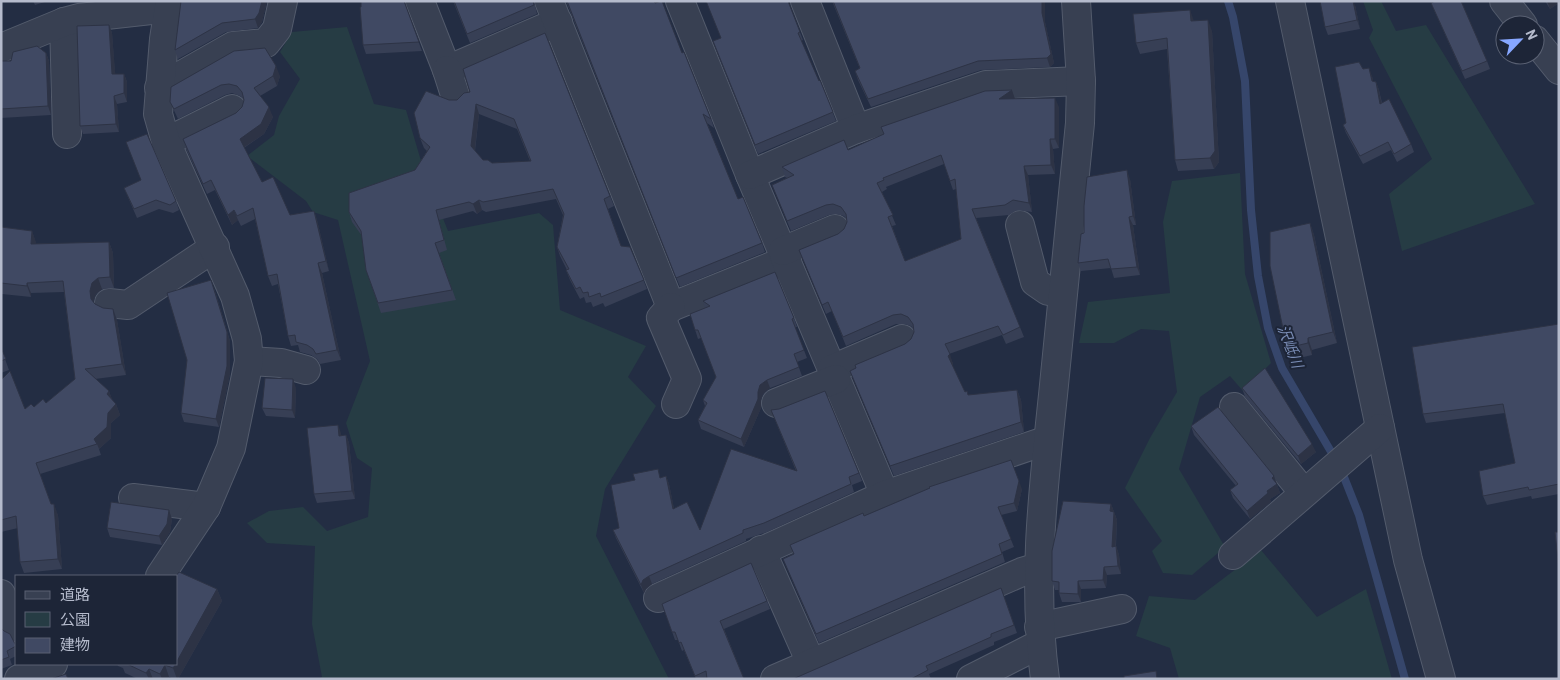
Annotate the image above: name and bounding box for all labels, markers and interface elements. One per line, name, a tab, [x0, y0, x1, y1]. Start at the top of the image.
north arrow	[1495, 15, 1545, 65]
text: N	[1523, 26, 1542, 42]
water label: 沢岻川	[1275, 322, 1308, 372]
legend	[15, 575, 178, 665]
text: 道路	[60, 585, 90, 603]
text: 公園	[60, 610, 90, 628]
text: 建物	[60, 635, 90, 653]

